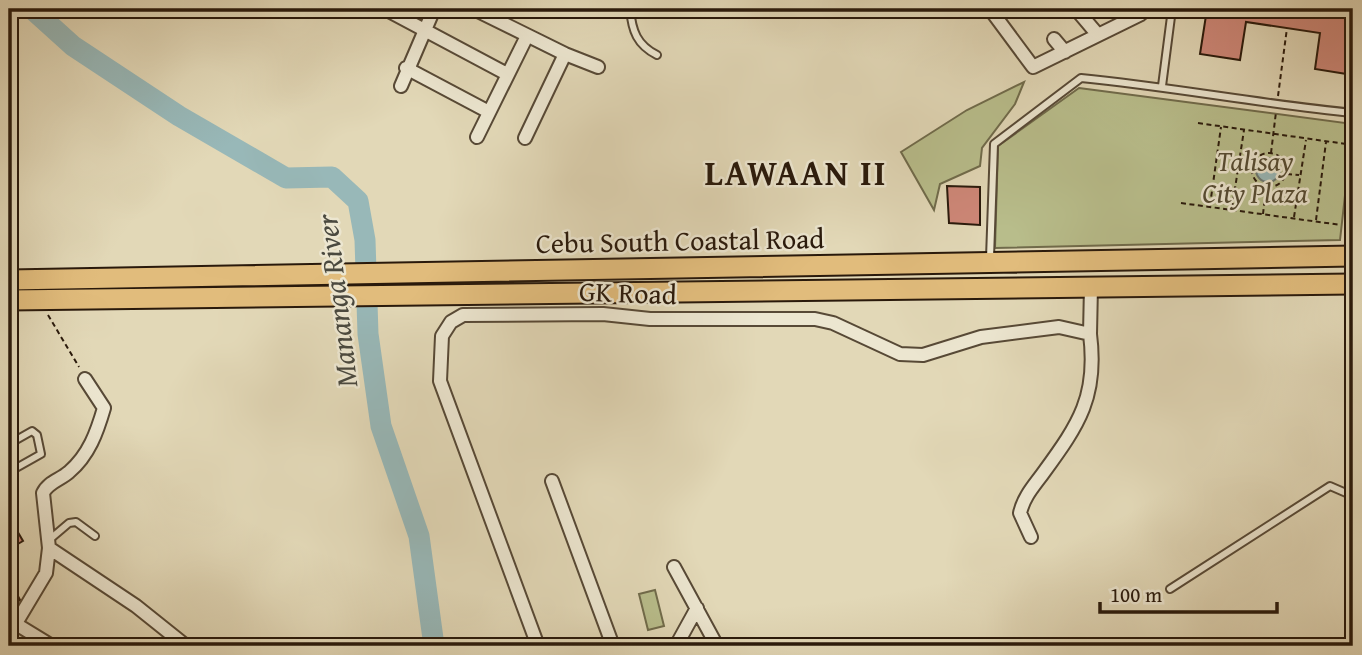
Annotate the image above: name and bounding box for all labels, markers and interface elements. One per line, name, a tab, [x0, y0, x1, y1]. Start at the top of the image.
park label: Talisay City Plaza	[1202, 140, 1308, 213]
district label: LAWAAN II	[705, 147, 887, 198]
water label: Mananga River	[303, 211, 368, 390]
street label: Cebu South Coastal Road	[535, 217, 825, 263]
street label: GK Road	[578, 270, 678, 314]
scale bar	[1100, 571, 1276, 615]
text: 100 m	[1110, 579, 1162, 610]

